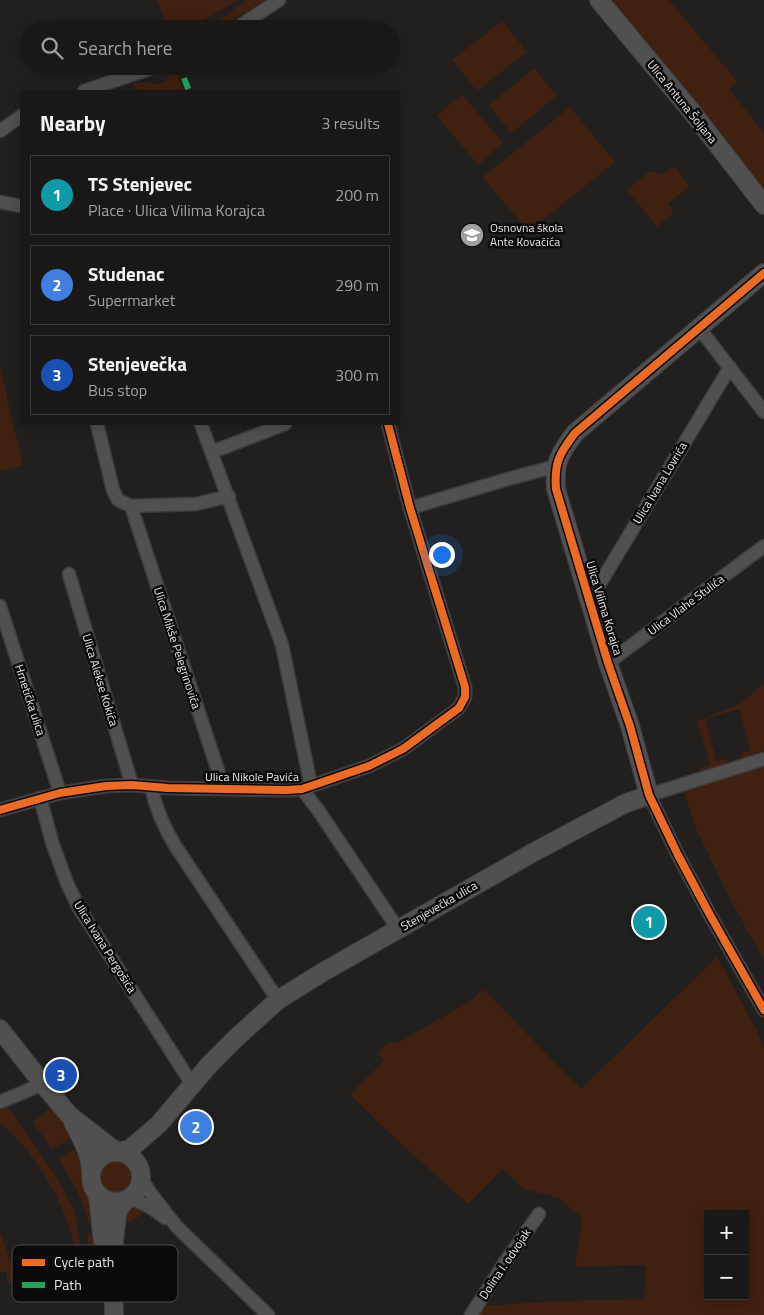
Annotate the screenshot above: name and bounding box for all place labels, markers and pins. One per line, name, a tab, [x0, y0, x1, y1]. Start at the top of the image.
place label: Osnovna škola Ante Kovačića	[490, 218, 563, 251]
school or university icon: Osnovna škola Ante Kovačića	[459, 222, 485, 248]
pin: 1	[633, 903, 665, 941]
pin: 3	[45, 1056, 77, 1094]
pin: 2	[180, 1108, 212, 1146]

